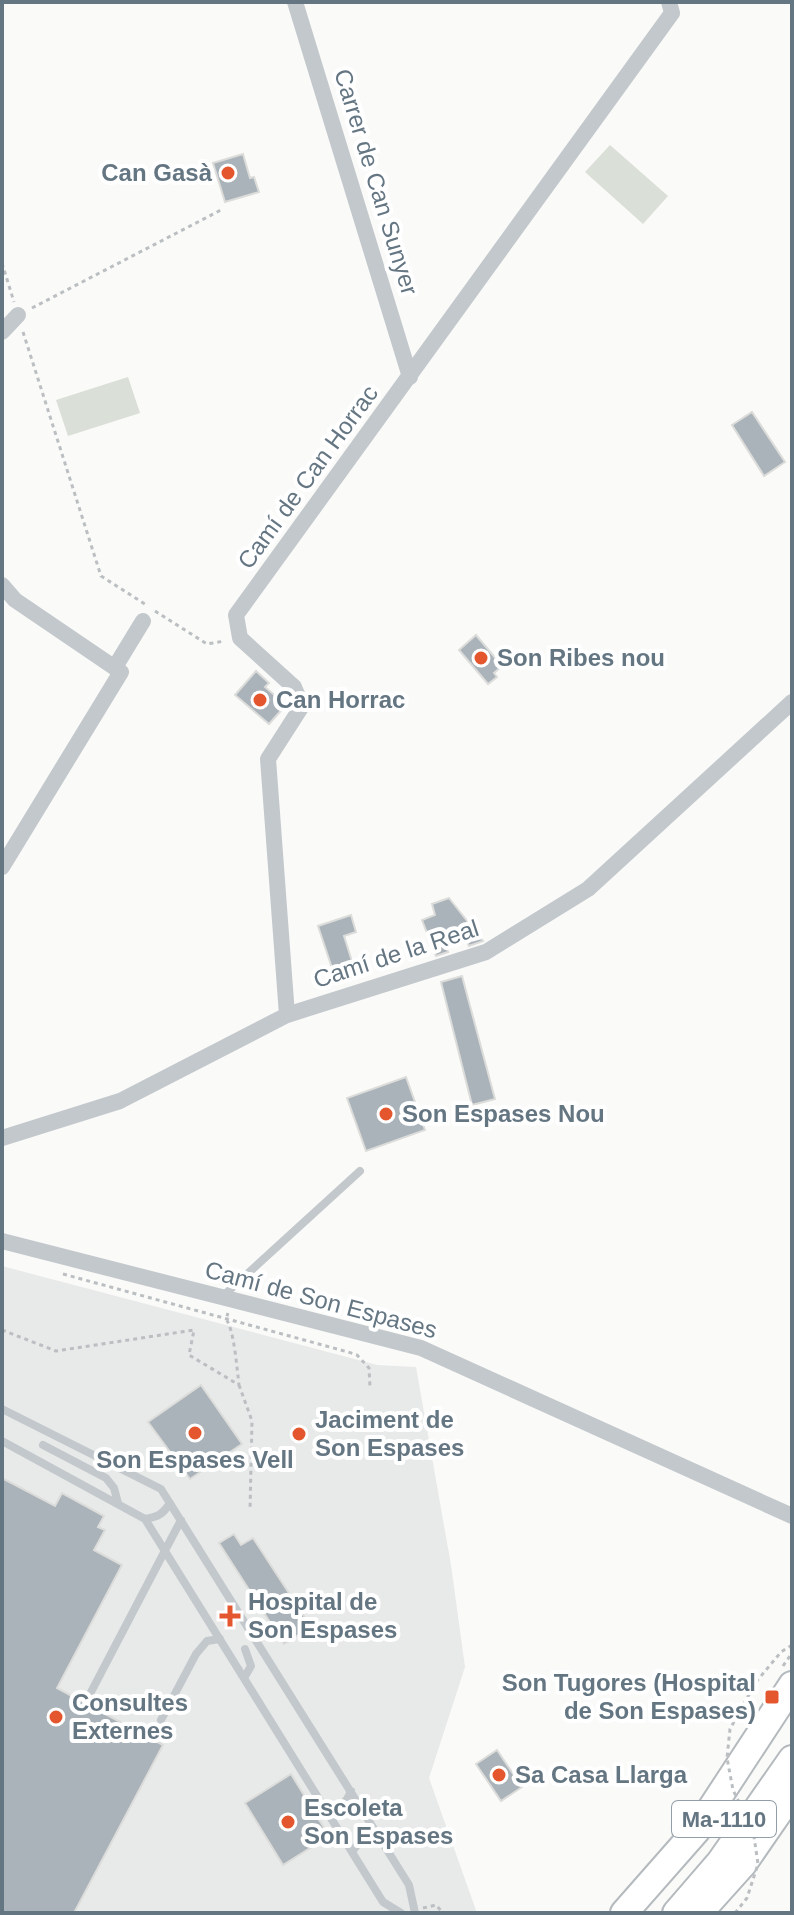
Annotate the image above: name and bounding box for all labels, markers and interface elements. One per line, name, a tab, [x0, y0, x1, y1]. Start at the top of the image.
street label: Carrer de Can Sunyer	[329, 66, 424, 298]
place label: Can Gasà	[101, 159, 213, 186]
marker: Can Gasà	[219, 164, 237, 182]
street label: Camí de Can Horrac	[232, 380, 383, 574]
place label: Son Ribes nou	[497, 644, 665, 671]
marker: Son Ribes nou	[472, 649, 490, 667]
place label: Can Horrac	[276, 686, 405, 713]
marker: Can Horrac	[251, 691, 269, 709]
street label: Camí de la Real	[310, 914, 482, 993]
place label: Son Espases Nou	[402, 1100, 605, 1127]
marker: Son Espases Nou	[377, 1105, 395, 1123]
street label: Camí de Son Espases	[202, 1256, 440, 1343]
place label: Jaciment de Son Espases	[315, 1406, 464, 1461]
marker: Son Espases Vell	[186, 1424, 204, 1442]
marker: Jaciment de Son Espases	[290, 1425, 308, 1443]
place label: Son Espases Vell	[96, 1446, 294, 1473]
place label: Hospital de Son Espases	[248, 1588, 397, 1643]
marker: Hospital de Son Espases	[219, 1605, 241, 1627]
place label: Son Tugores (Hospital de Son Espases)	[502, 1669, 756, 1724]
marker: Son Tugores (Hospital de Son Espases)	[763, 1688, 781, 1706]
place label: Consultes Externes	[72, 1689, 188, 1744]
marker: Consultes Externes	[47, 1708, 65, 1726]
place label: Sa Casa Llarga	[515, 1761, 688, 1788]
marker: Sa Casa Llarga	[490, 1766, 508, 1784]
place label: Escoleta Son Espases	[304, 1794, 453, 1849]
road number: Ma-1110	[672, 1801, 776, 1837]
marker: Escoleta Son Espases	[279, 1813, 297, 1831]

